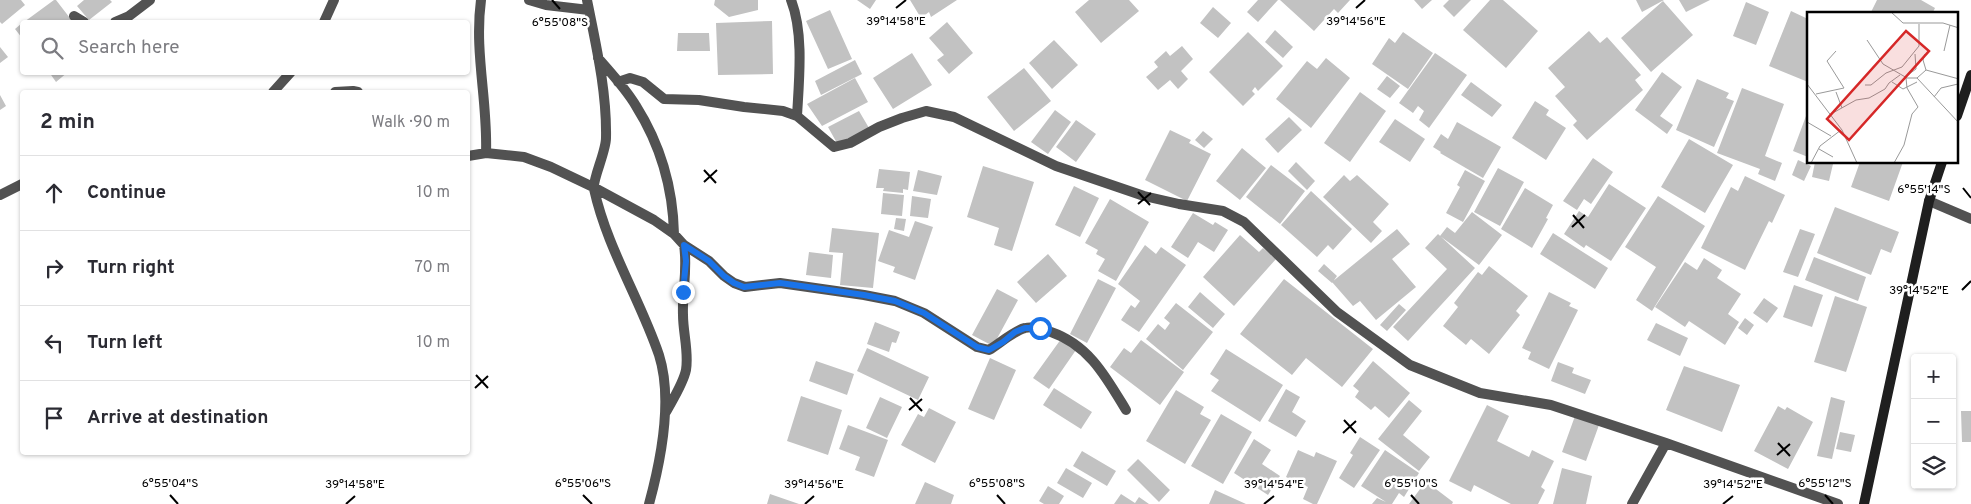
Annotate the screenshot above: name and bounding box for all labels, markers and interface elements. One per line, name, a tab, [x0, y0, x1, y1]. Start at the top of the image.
inset map	[1807, 12, 1958, 164]
text: 39°14'58"E	[866, 14, 926, 30]
text: 39°14'56"E	[1326, 14, 1386, 30]
text: 6°55'08"S	[532, 15, 588, 31]
search box	[20, 20, 470, 75]
icon: search	[38, 34, 66, 62]
text: Search here	[78, 36, 180, 60]
text: 2 min	[40, 109, 95, 136]
text: Walk · 90 m	[371, 113, 450, 133]
icon: ahead	[40, 179, 68, 207]
text: Continue	[87, 181, 166, 205]
text: 6°55'14"S	[1897, 182, 1951, 198]
text: 10 m	[416, 183, 450, 203]
icon: right	[40, 254, 68, 282]
text: Turn right	[87, 256, 175, 280]
text: 70 m	[415, 258, 450, 278]
route end	[672, 281, 695, 304]
text: 39°14'52"E	[1889, 283, 1949, 299]
route start	[1029, 317, 1052, 340]
icon: left	[40, 329, 68, 357]
text: Turn left	[87, 331, 163, 355]
text: 10 m	[416, 333, 450, 353]
map controls	[1911, 354, 1956, 489]
button: +	[1911, 354, 1956, 399]
button: −	[1911, 399, 1956, 444]
icon: arrive	[40, 404, 68, 432]
text: Arrive at destination	[87, 406, 268, 430]
button: layers	[1911, 444, 1956, 489]
text: 6°55'04"S	[142, 476, 198, 492]
text: 6°55'06"S	[555, 476, 611, 492]
text: 6°55'08"S	[969, 476, 1025, 492]
text: 6°55'10"S	[1384, 476, 1438, 492]
text: 6°55'12"S	[1798, 476, 1852, 492]
text: 39°14'58"E	[325, 477, 385, 493]
text: 39°14'56"E	[784, 477, 844, 493]
text: 39°14'54"E	[1244, 477, 1304, 493]
text: 39°14'52"E	[1703, 477, 1763, 493]

